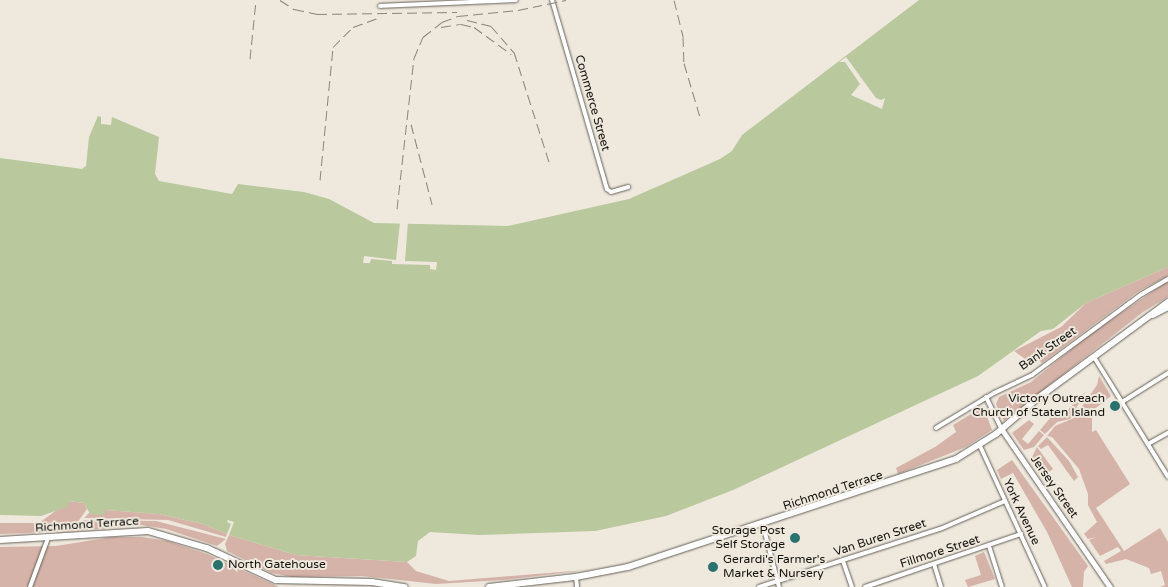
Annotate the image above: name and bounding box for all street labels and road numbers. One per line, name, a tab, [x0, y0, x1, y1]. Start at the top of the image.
street label: Commerce Street	[571, 53, 613, 153]
street label: Bank Street	[1017, 324, 1079, 374]
street label: Jersey Street	[1027, 453, 1081, 521]
street label: Richmond Terrace	[781, 468, 885, 514]
street label: York Avenue	[999, 477, 1043, 547]
street label: Richmond Terrace	[35, 514, 139, 536]
street label: Van Buren Street	[832, 516, 928, 560]
street label: Fillmore Street	[898, 532, 982, 572]

